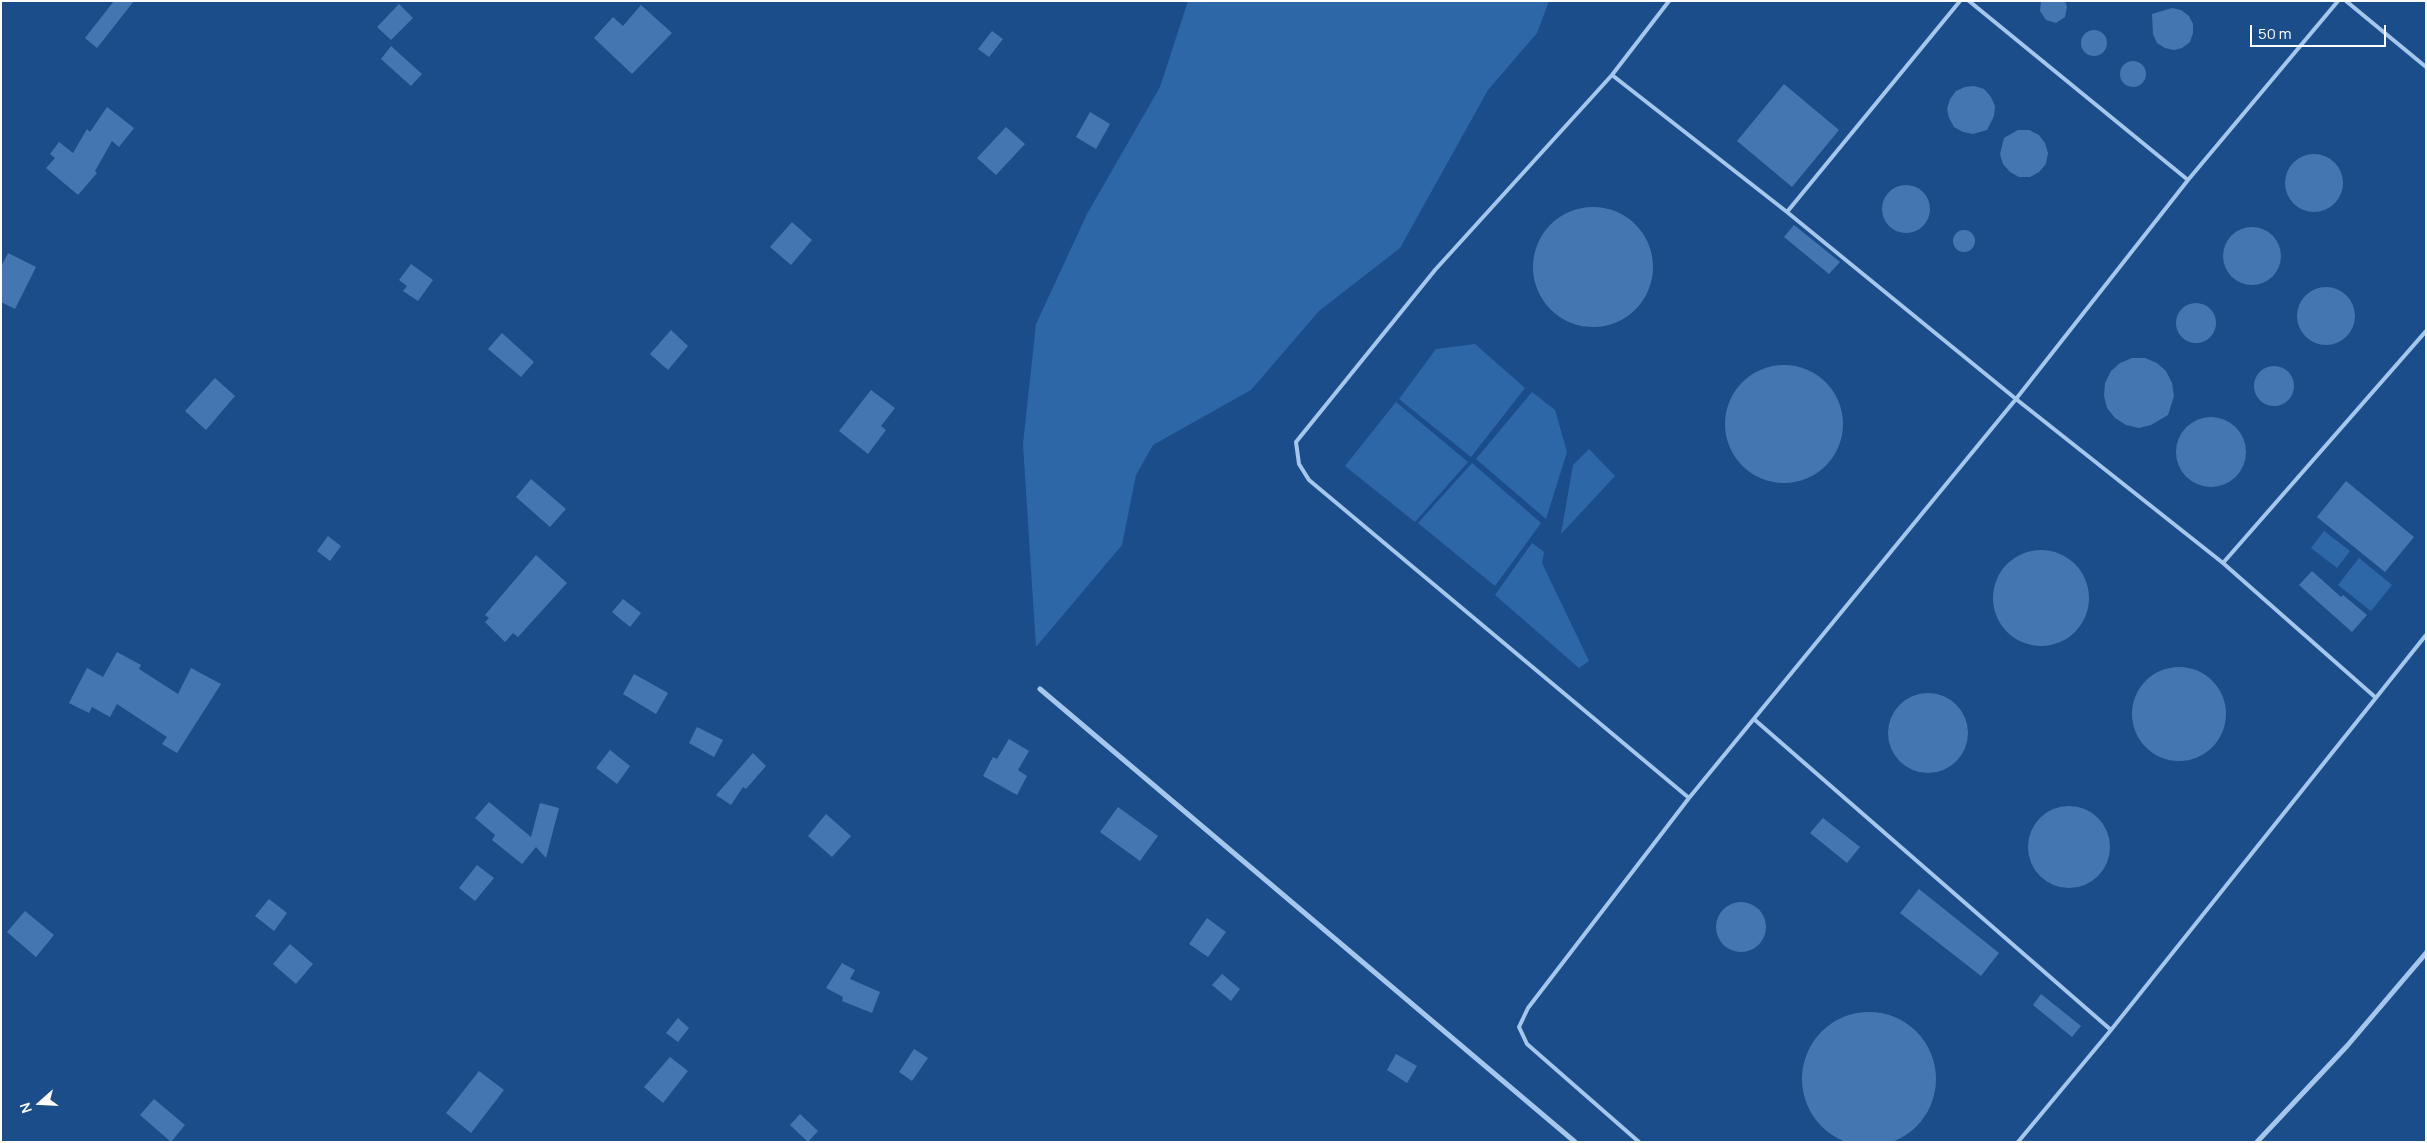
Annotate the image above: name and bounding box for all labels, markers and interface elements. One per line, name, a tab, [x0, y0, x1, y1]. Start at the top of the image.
scale bar	[2252, 15, 2388, 47]
text: 50 m	[2258, 23, 2292, 44]
north arrow	[15, 1078, 65, 1128]
text: N	[15, 1100, 36, 1116]

